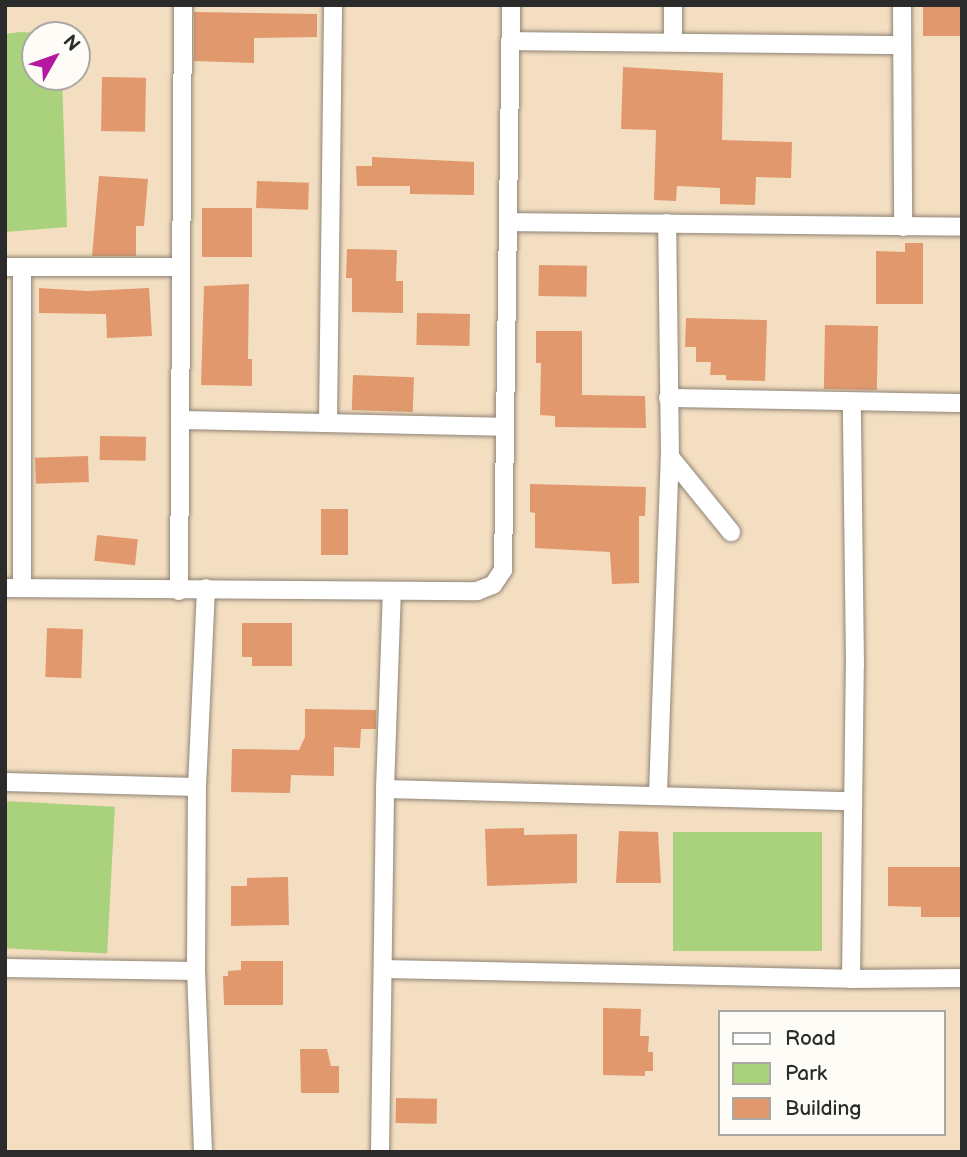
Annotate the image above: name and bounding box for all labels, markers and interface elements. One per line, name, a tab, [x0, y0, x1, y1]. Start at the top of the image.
north arrow	[21, 21, 91, 91]
text: N	[58, 31, 84, 56]
legend	[718, 1010, 946, 1136]
text: Road	[785, 1026, 836, 1051]
text: Park	[785, 1061, 827, 1086]
text: Building	[785, 1096, 861, 1121]

